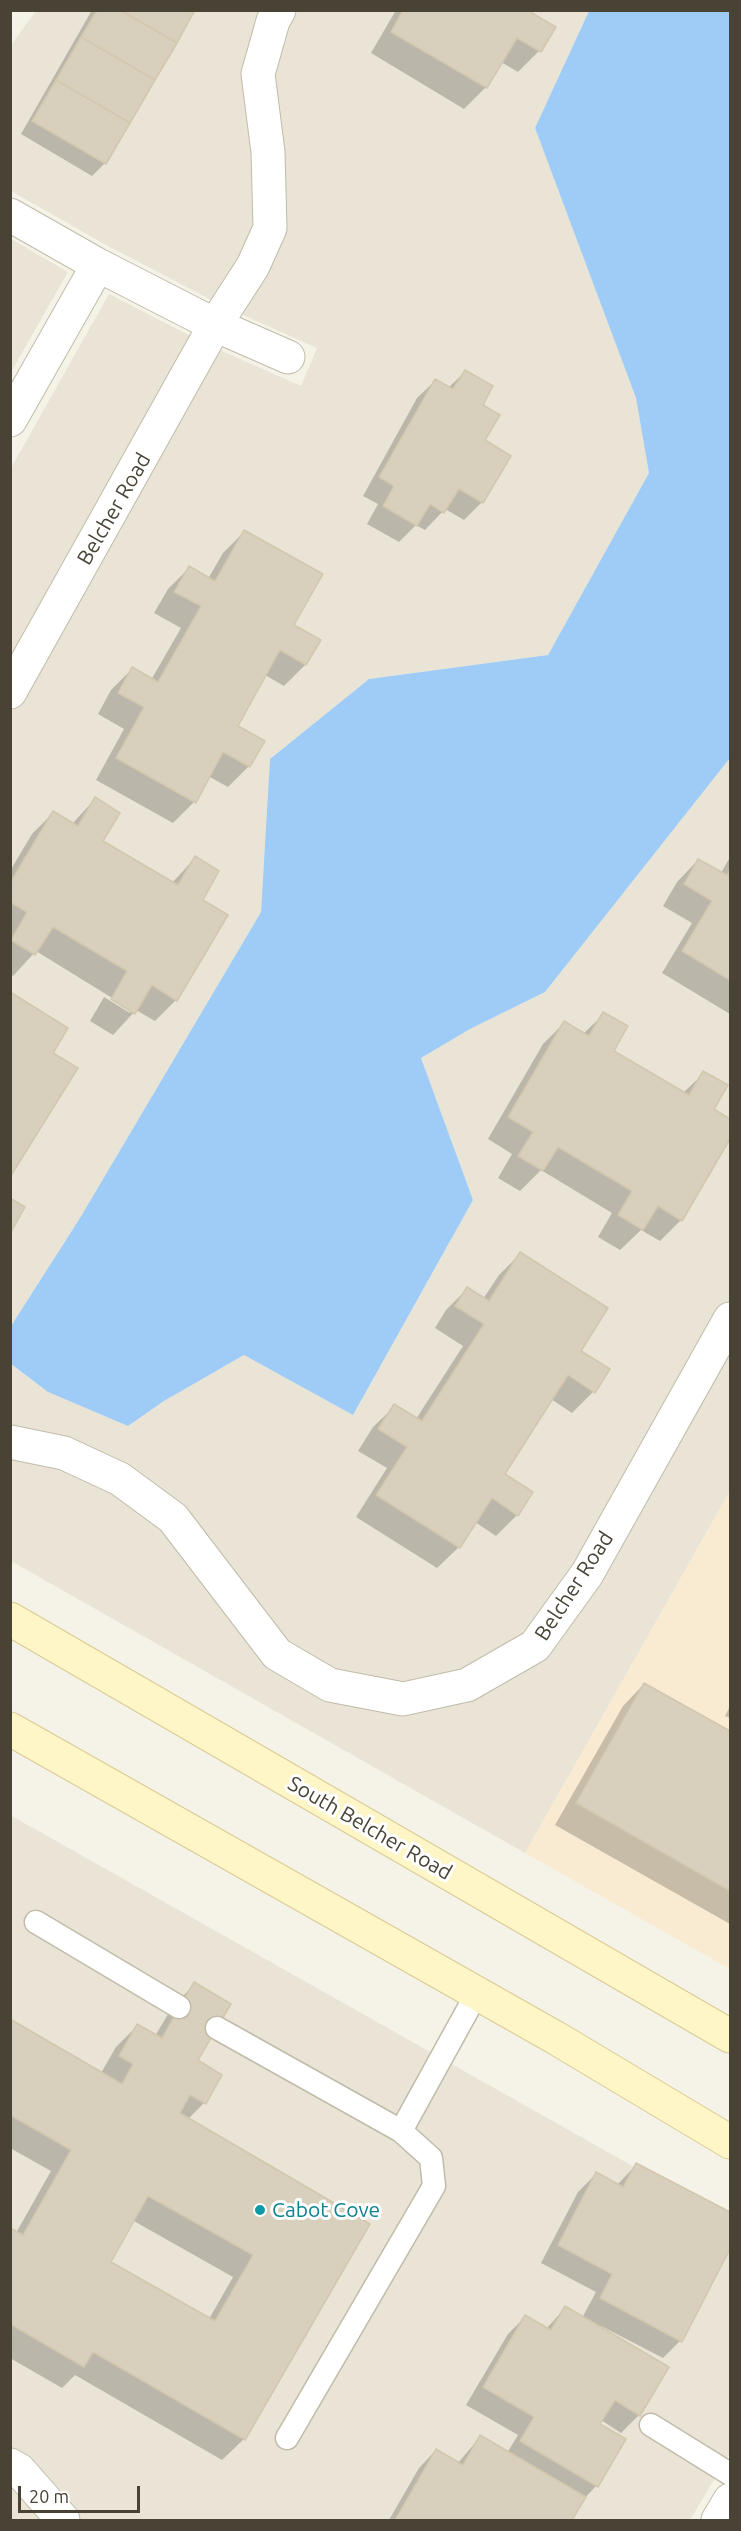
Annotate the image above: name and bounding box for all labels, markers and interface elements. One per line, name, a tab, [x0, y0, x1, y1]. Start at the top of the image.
street label: Belcher Road	[72, 449, 156, 569]
street label: Belcher Road	[529, 1527, 619, 1645]
street label: South Belcher Road	[283, 1771, 457, 1885]
place label: Cabot Cove	[272, 2197, 380, 2223]
marker: Cabot Cove	[253, 2203, 267, 2217]
scale bar	[21, 2474, 142, 2512]
text: 20 m	[29, 2486, 69, 2506]

